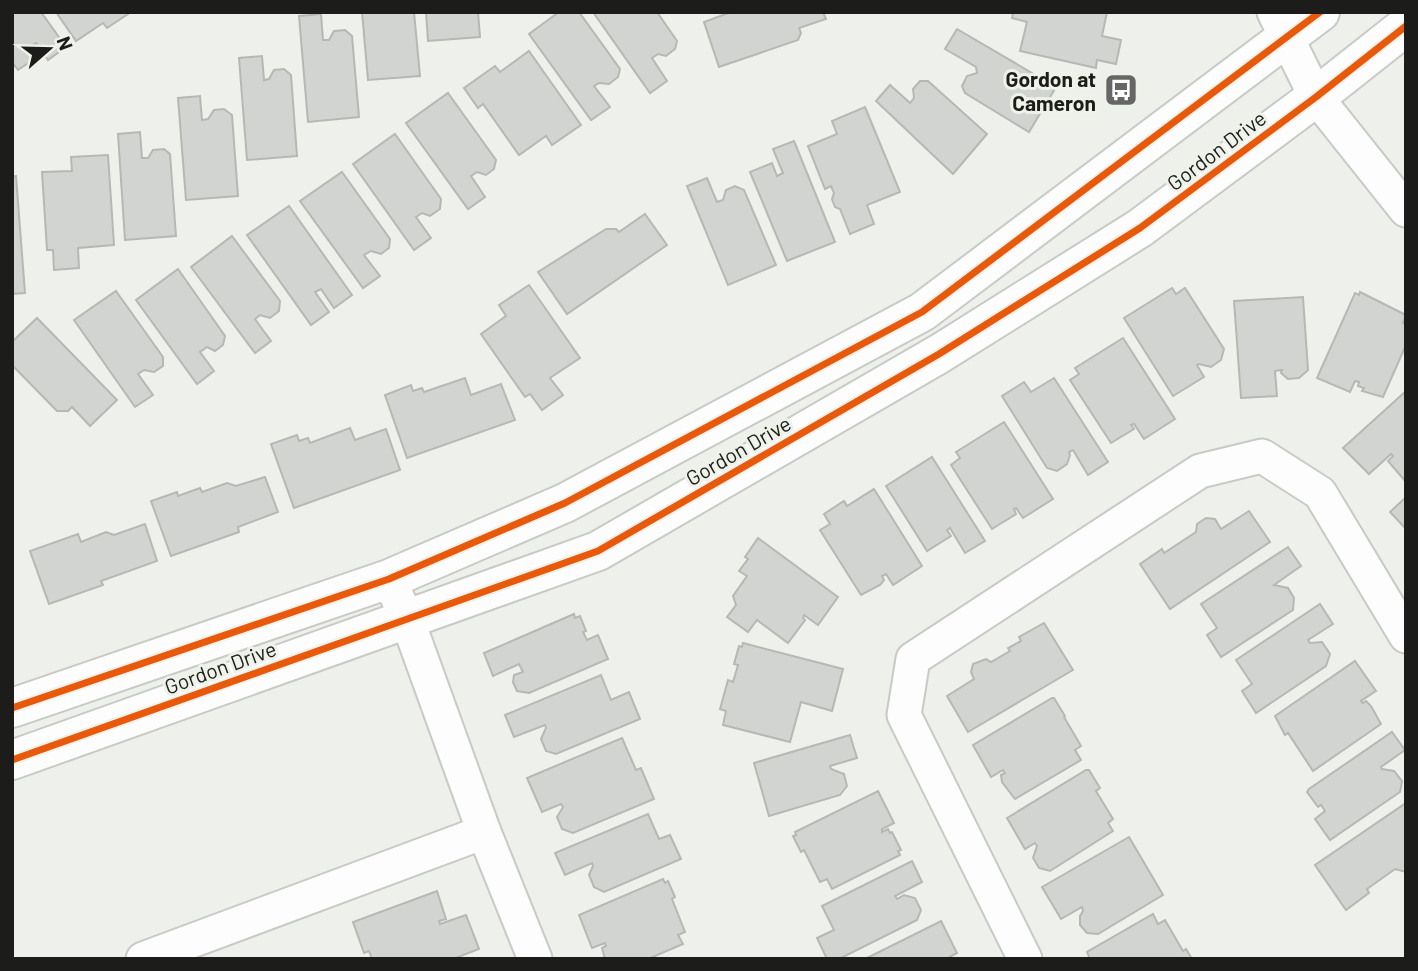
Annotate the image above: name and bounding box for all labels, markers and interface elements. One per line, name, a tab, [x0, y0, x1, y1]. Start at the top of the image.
north arrow	[14, 14, 84, 84]
text: N	[52, 33, 78, 53]
place label: Gordon at Cameron	[1006, 66, 1096, 115]
bus stop icon: Gordon at Cameron	[1102, 71, 1140, 109]
street label: Gordon Drive	[1162, 105, 1270, 195]
street label: Gordon Drive	[681, 410, 795, 490]
street label: Gordon Drive	[161, 635, 279, 699]

